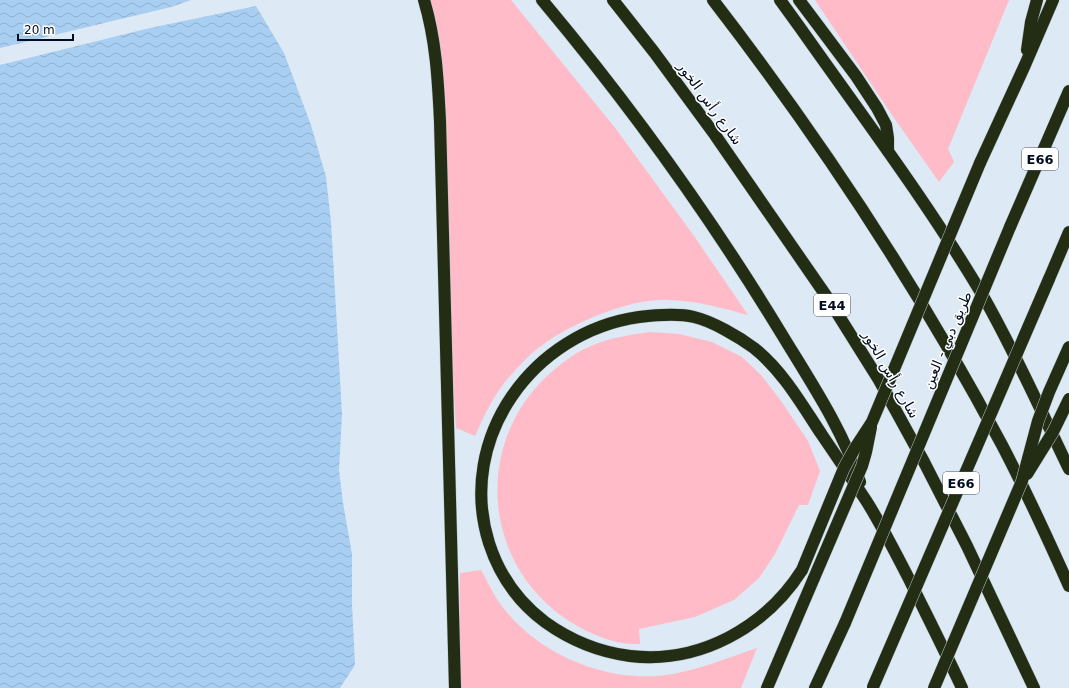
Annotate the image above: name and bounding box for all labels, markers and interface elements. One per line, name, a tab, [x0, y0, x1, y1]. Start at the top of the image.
scale bar	[18, 16, 73, 42]
text: 20 m	[24, 23, 55, 37]
street label: شارع رأس الخور	[673, 57, 746, 148]
road number: E66	[1022, 148, 1058, 170]
street label: طريق دبي - العين	[919, 289, 976, 392]
road number: E44	[814, 294, 850, 316]
street label: شارع رأس الخور	[858, 326, 924, 421]
road number: E66	[943, 472, 979, 494]

